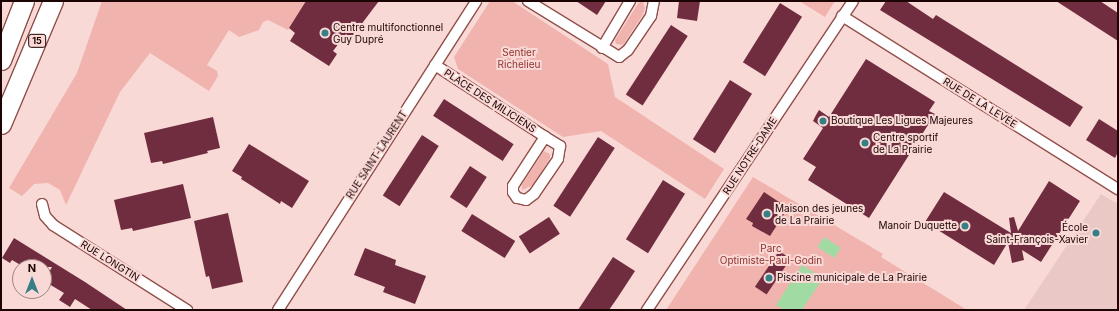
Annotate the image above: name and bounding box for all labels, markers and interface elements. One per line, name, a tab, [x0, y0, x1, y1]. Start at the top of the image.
place label: Centre multifonctionnel Guy Dupré	[333, 21, 443, 44]
marker: Centre multifonctionnel Guy Dupré	[320, 28, 330, 38]
road number: 15	[28, 34, 46, 48]
park label: Sentier Richelieu	[498, 46, 540, 70]
street label: PLACE DES MILICIENS	[442, 67, 538, 135]
street label: RUE DE LA LEVÉE	[941, 75, 1019, 131]
street label: RUE SAINT-LAURENT	[344, 109, 410, 201]
street label: RUE NOTRE-DAME	[720, 115, 780, 197]
place label: Boutique Les Ligues Majeures	[831, 115, 973, 127]
marker: Boutique Les Ligues Majeures	[818, 116, 828, 126]
place label: Centre sportif de La Prairie	[873, 131, 938, 154]
marker: Centre sportif de La Prairie	[860, 138, 870, 148]
place label: Maison des jeunes de La Prairie	[775, 202, 863, 226]
marker: Maison des jeunes de La Prairie	[762, 209, 772, 219]
place label: Manoir Duquette	[878, 220, 957, 232]
marker: Manoir Duquette	[960, 221, 970, 231]
place label: École Saint-François-Xavier	[986, 221, 1088, 244]
marker: École Saint-François-Xavier	[1091, 228, 1101, 238]
street label: RUE LONGTIN	[78, 238, 142, 284]
park label: Parc Optimiste-Paul-Godin	[720, 242, 822, 266]
north arrow	[12, 259, 52, 299]
text: N	[28, 261, 36, 275]
place label: Piscine municipale de La Prairie	[777, 272, 927, 284]
marker: Piscine municipale de La Prairie	[764, 273, 774, 283]

